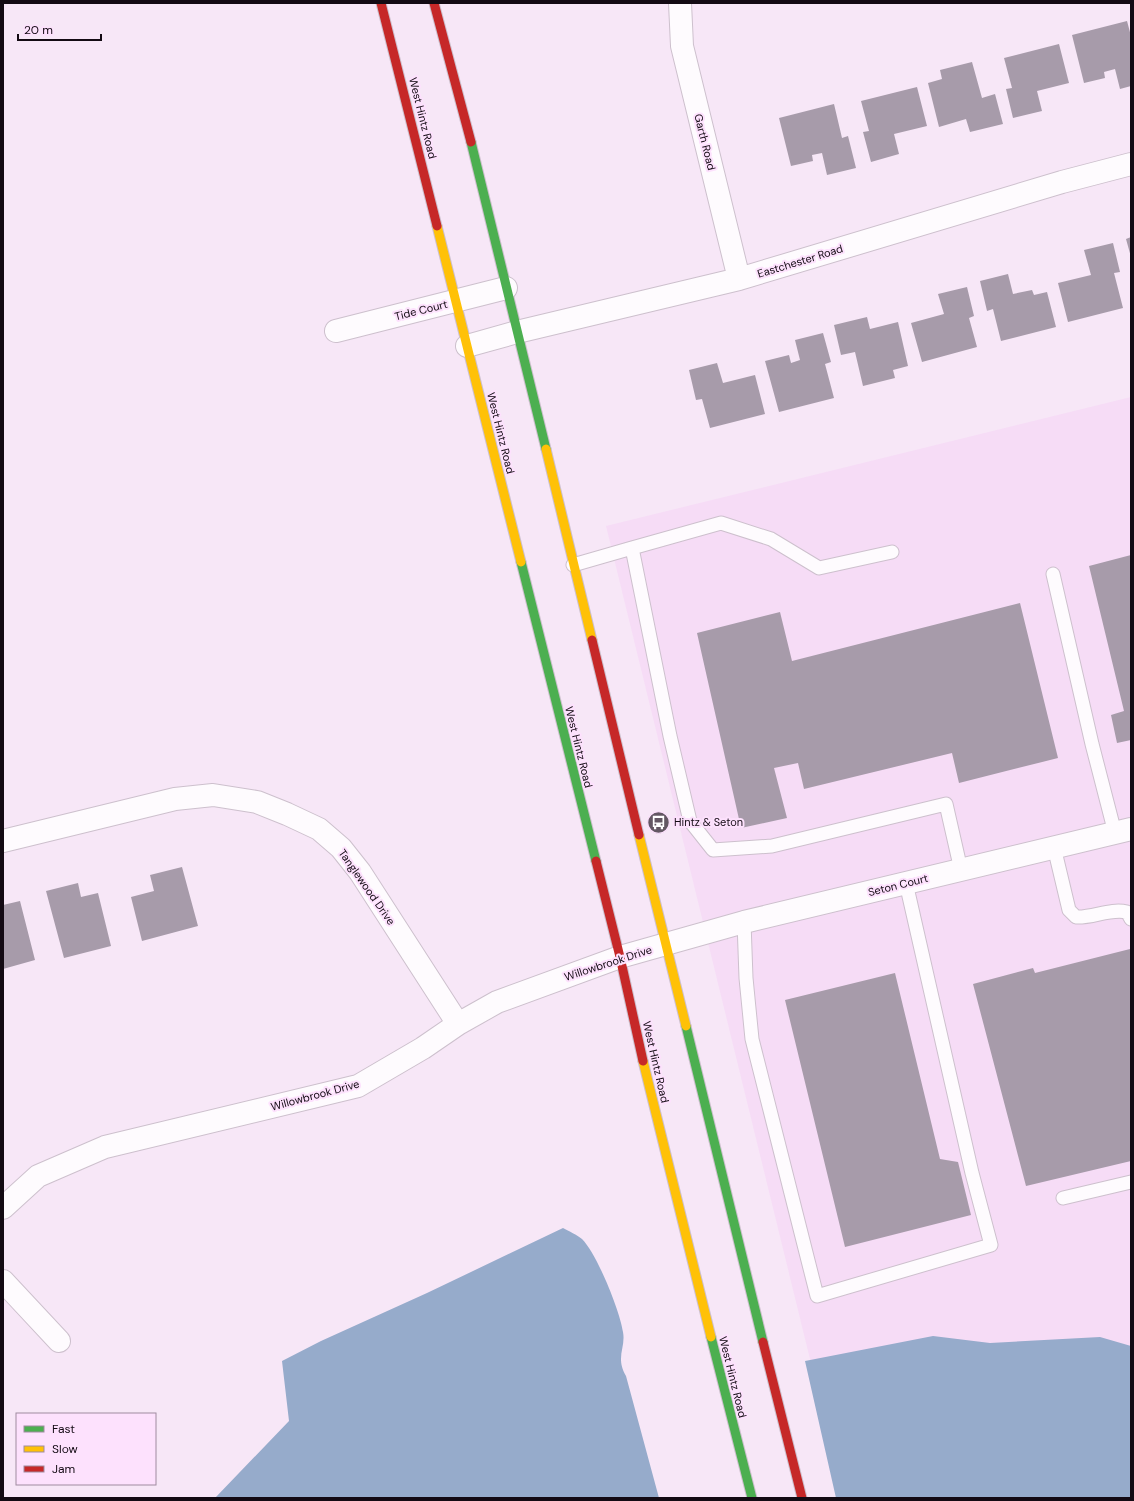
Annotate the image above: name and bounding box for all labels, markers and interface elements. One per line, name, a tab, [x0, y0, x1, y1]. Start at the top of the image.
scale bar	[18, 16, 101, 42]
text: 20 m	[24, 22, 53, 38]
street label: West Hintz Road	[406, 76, 440, 160]
street label: Garth Road	[691, 112, 719, 172]
street label: Eastchester Road	[755, 241, 845, 281]
street label: Tide Court	[393, 297, 449, 323]
street label: West Hintz Road	[484, 391, 518, 475]
street label: West Hintz Road	[562, 705, 596, 789]
bus stop icon: Hintz & Seton	[646, 809, 672, 835]
place label: Hintz & Seton	[674, 815, 743, 829]
street label: Tanglewood Drive	[336, 846, 398, 928]
street label: Seton Court	[866, 871, 930, 899]
street label: Willowbrook Drive	[562, 942, 654, 984]
street label: West Hintz Road	[640, 1020, 672, 1104]
street label: Willowbrook Drive	[269, 1076, 361, 1114]
street label: West Hintz Road	[716, 1335, 750, 1419]
legend	[16, 1413, 156, 1485]
text: Fast	[52, 1421, 75, 1437]
text: Slow	[52, 1441, 78, 1457]
text: Jam	[52, 1461, 75, 1477]

